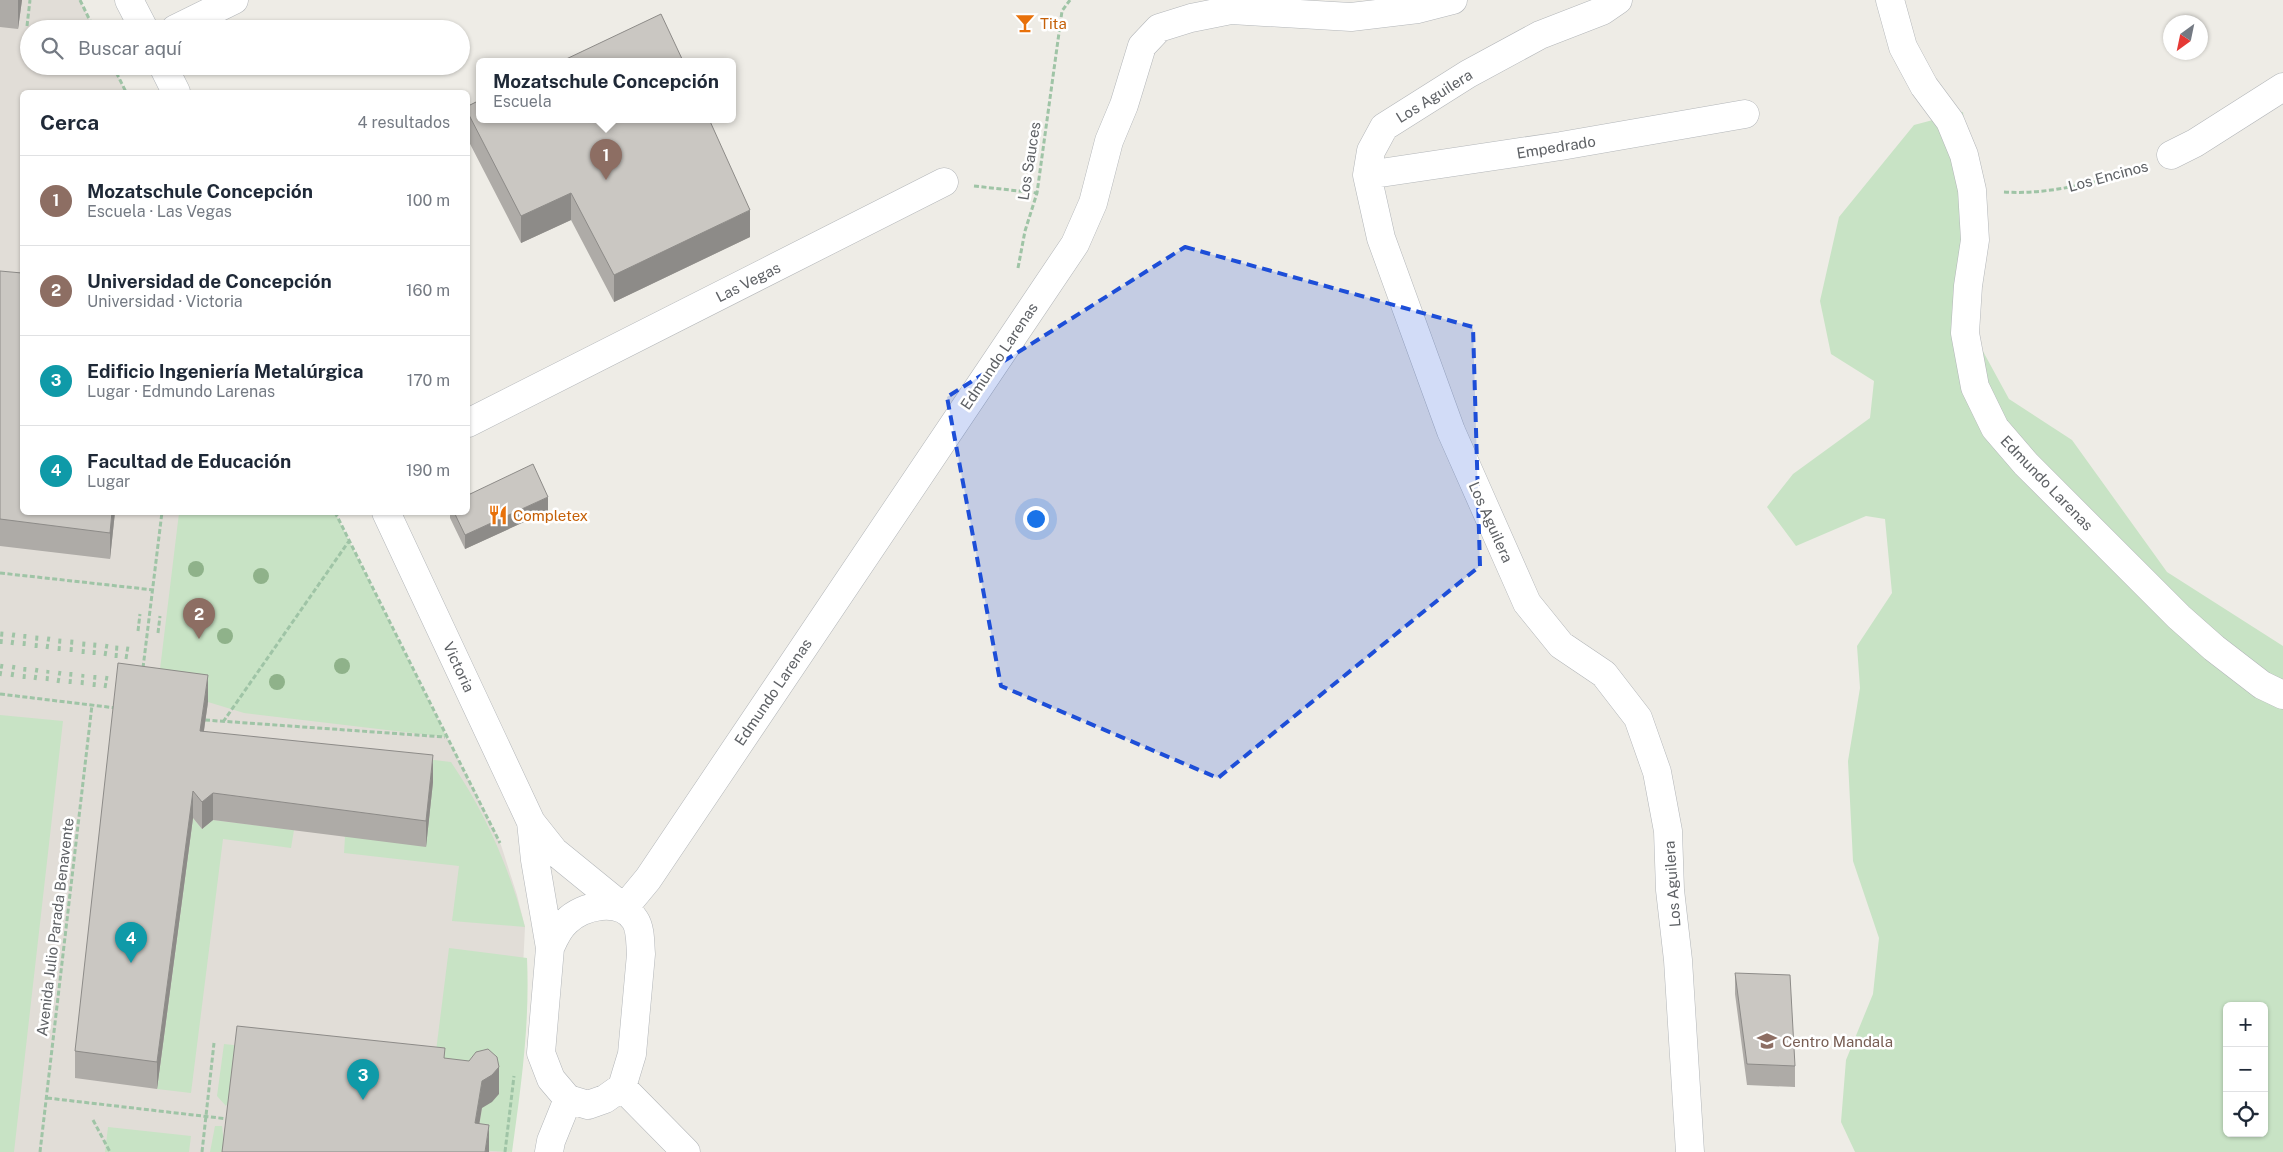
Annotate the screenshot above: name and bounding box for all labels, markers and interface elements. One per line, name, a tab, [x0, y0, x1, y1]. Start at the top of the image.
bar icon: Tita	[1014, 12, 1036, 34]
place label: Tita	[1040, 15, 1067, 32]
north arrow	[2163, 15, 2208, 60]
search box	[20, 20, 470, 75]
icon: search	[38, 34, 66, 62]
text: Buscar aquí	[78, 37, 182, 59]
popup	[476, 58, 736, 123]
street label: Los Aguilera	[1393, 66, 1475, 126]
text: Mozatschule Concepción	[493, 70, 719, 92]
text: Escuela	[493, 92, 552, 111]
text: Cerca	[40, 110, 99, 135]
text: 4 resultados	[358, 113, 450, 132]
street label: Los Sauces	[1014, 121, 1044, 201]
street label: Empedrado	[1515, 132, 1597, 162]
pin: 1	[590, 139, 622, 180]
street label: Los Encinos	[2066, 157, 2150, 195]
text: Mozatschule Concepción	[87, 180, 313, 202]
text: 1	[53, 191, 59, 210]
text: 100 m	[406, 191, 450, 210]
text: Escuela · Las Vegas	[87, 202, 232, 221]
street label: Las Vegas	[713, 258, 783, 306]
text: Universidad de Concepción	[87, 270, 332, 292]
text: 2	[51, 281, 61, 300]
text: 160 m	[406, 281, 450, 300]
text: Universidad · Victoria	[87, 292, 243, 311]
street label: Edmundo Larenas	[957, 299, 1041, 413]
text: Edificio Ingeniería Metalúrgica	[87, 360, 364, 382]
text: 3	[51, 371, 61, 390]
text: 170 m	[407, 371, 450, 390]
text: Lugar · Edmundo Larenas	[87, 382, 275, 401]
street label: Edmundo Larenas	[1997, 432, 2097, 534]
text: Facultad de Educación	[87, 450, 291, 472]
text: 4	[51, 461, 61, 480]
text: 190 m	[406, 461, 450, 480]
text: Lugar	[87, 472, 130, 491]
street label: Los Aguilera	[1466, 479, 1516, 565]
restaurant icon: Completex	[487, 504, 509, 526]
your location	[1023, 506, 1049, 532]
place label: Completex	[513, 507, 588, 524]
pin: 2	[183, 598, 215, 639]
street label: Edmundo Larenas	[731, 635, 815, 749]
street label: Victoria	[440, 639, 478, 695]
street label: Avenida Julio Parada Benavente	[33, 817, 77, 1037]
street label: Los Aguilera	[1660, 840, 1684, 928]
pin: 4	[115, 922, 147, 963]
map controls	[2223, 1002, 2268, 1137]
button: +	[2223, 1002, 2268, 1047]
school or university icon: Centro Mandala	[1756, 1030, 1778, 1052]
place label: Centro Mandala	[1782, 1033, 1893, 1050]
button: −	[2223, 1047, 2268, 1092]
pin: 3	[347, 1059, 379, 1100]
button: locate	[2223, 1092, 2268, 1137]

